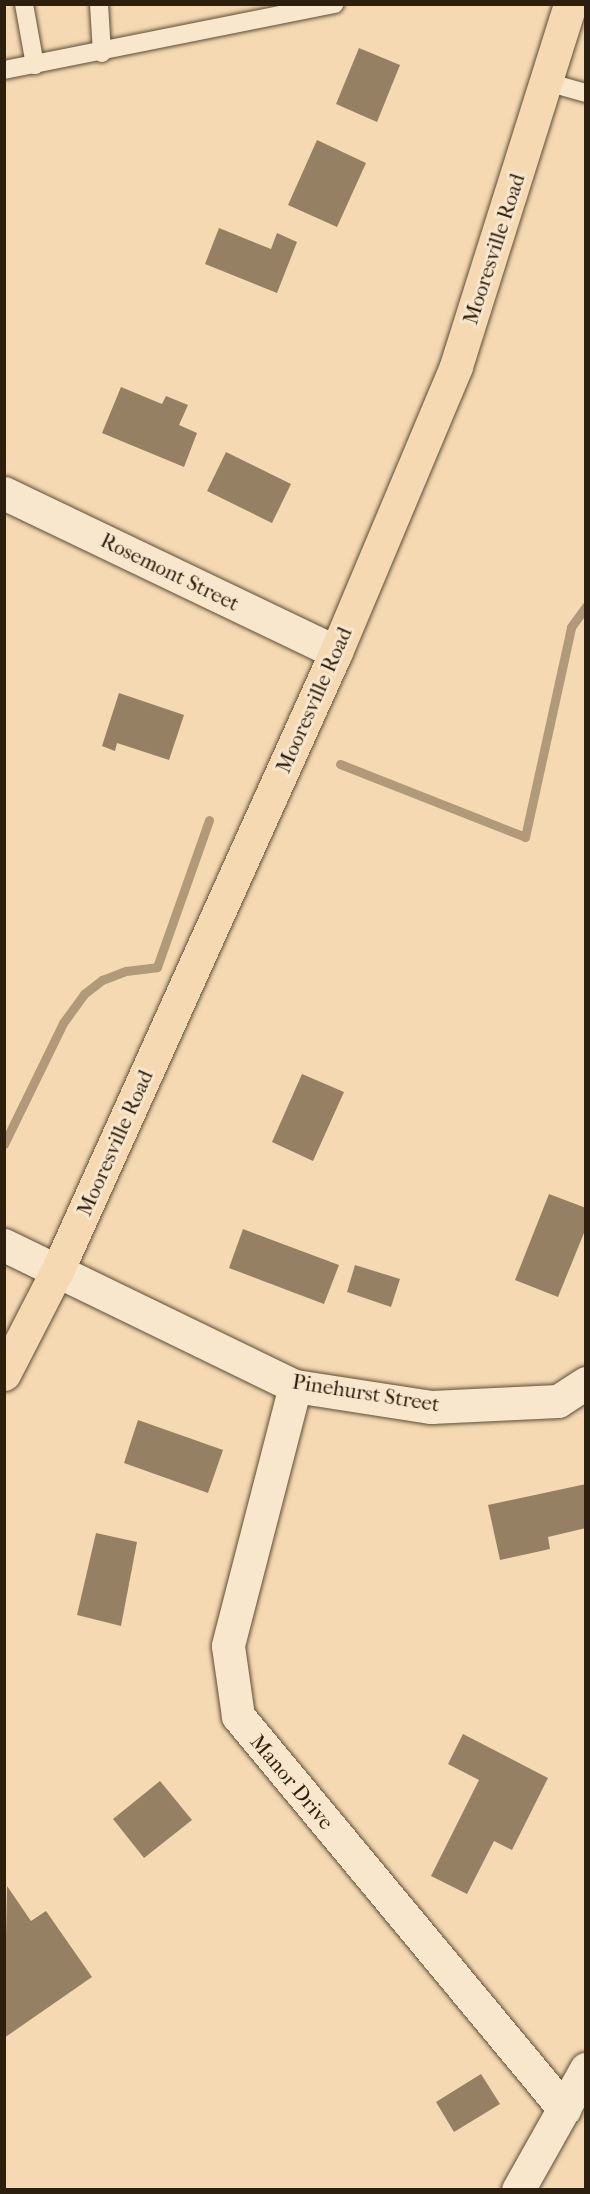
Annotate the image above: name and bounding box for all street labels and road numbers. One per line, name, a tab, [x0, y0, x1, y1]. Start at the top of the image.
street label: Mooresville Road	[458, 170, 530, 328]
street label: Rosemont Street	[97, 528, 243, 616]
street label: Mooresville Road	[271, 623, 357, 777]
street label: Mooresville Road	[72, 1066, 158, 1220]
street label: Pinehurst Street	[291, 1369, 441, 1417]
street label: Manor Drive	[245, 1729, 339, 1835]

